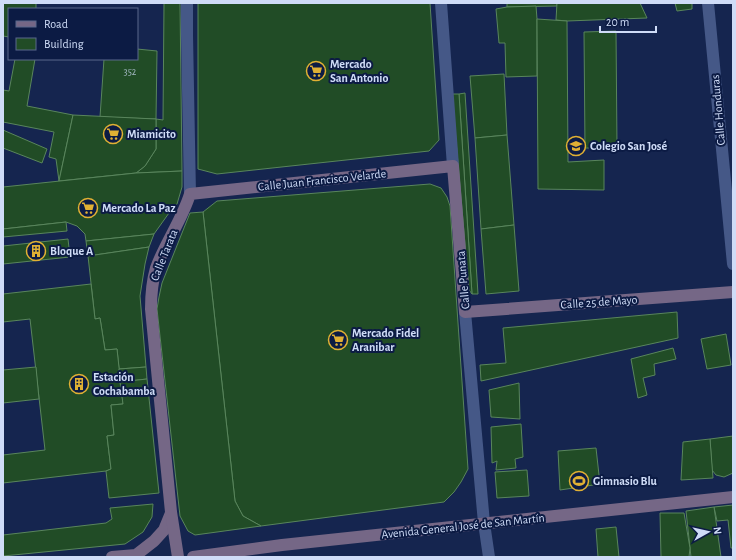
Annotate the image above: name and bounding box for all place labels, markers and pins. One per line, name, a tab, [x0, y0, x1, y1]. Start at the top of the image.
place label: Mercado San Antonio	[330, 58, 388, 84]
supermarket icon: Mercado San Antonio	[305, 60, 327, 82]
supermarket icon: Miamicito	[102, 123, 124, 145]
place label: Miamicito	[127, 128, 176, 140]
school or university icon: Colegio San José	[565, 135, 587, 157]
place label: Colegio San José	[590, 140, 667, 152]
supermarket icon: Mercado La Paz	[77, 197, 99, 219]
place label: Mercado La Paz	[102, 202, 176, 214]
building icon: Bloque A	[25, 240, 47, 262]
place label: Bloque A	[50, 245, 94, 257]
place label: Mercado Fidel Aranibar	[352, 327, 419, 353]
supermarket icon: Mercado Fidel Aranibar	[327, 329, 349, 351]
place label: Estación Cochabamba	[93, 371, 156, 397]
building icon: Estación Cochabamba	[68, 373, 90, 395]
sports icon: Gimnasio Blu	[568, 470, 590, 492]
place label: Gimnasio Blu	[593, 475, 658, 487]

